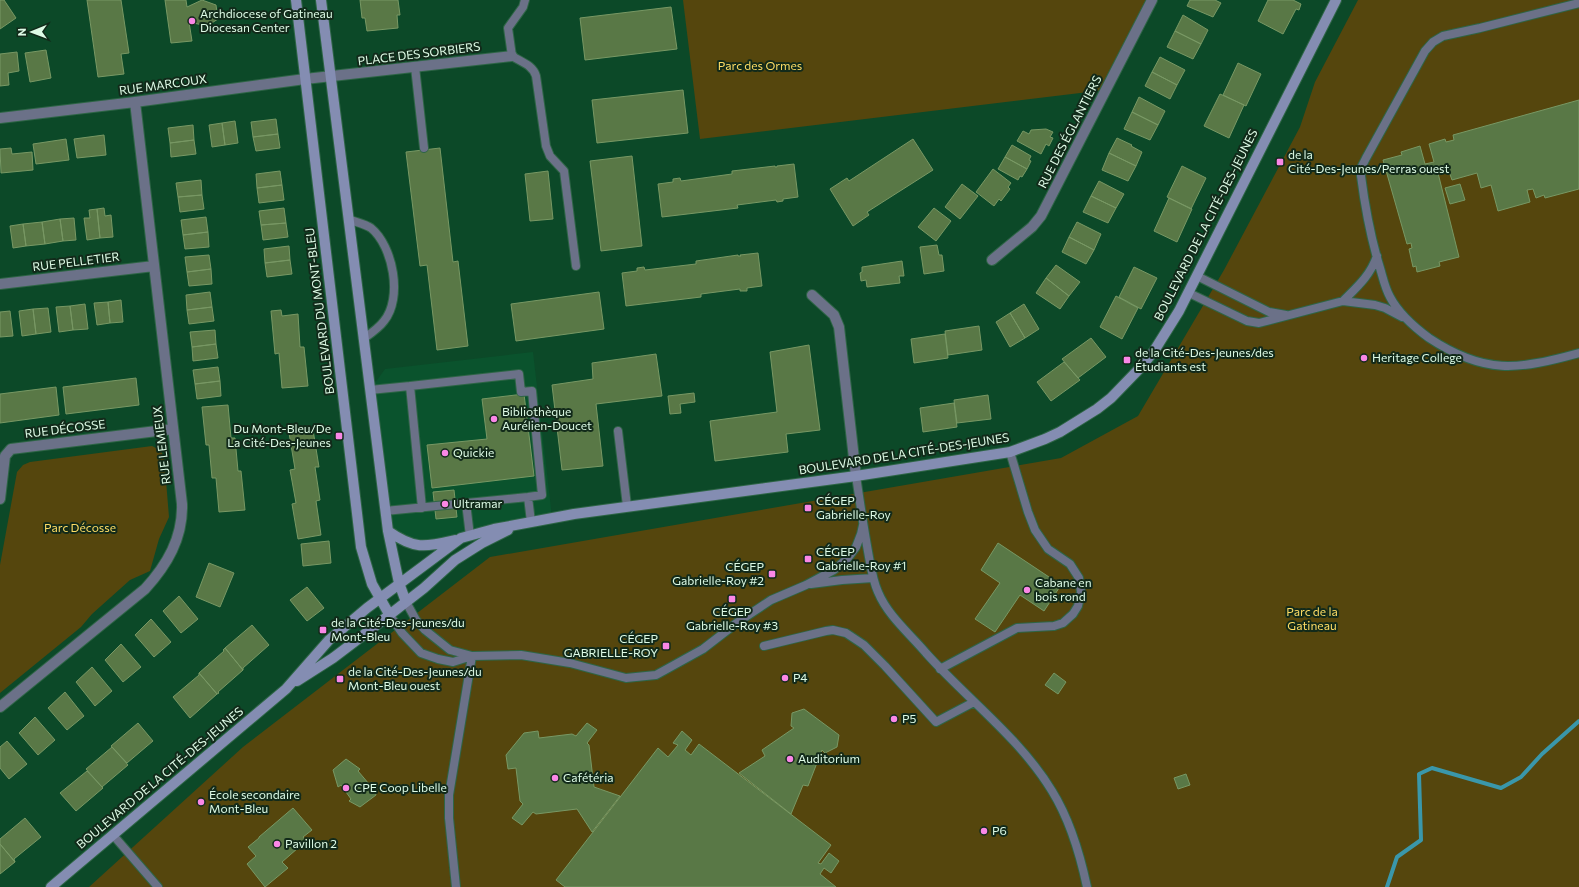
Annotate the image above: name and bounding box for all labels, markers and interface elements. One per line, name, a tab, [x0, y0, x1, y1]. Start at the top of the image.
place label: Archdiocese of Gatineau Diocesan Center	[200, 6, 333, 34]
north arrow	[12, 12, 52, 52]
marker: Archdiocese of Gatineau Diocesan Center	[187, 16, 197, 26]
text: N	[15, 28, 28, 36]
street label: PLACE DES SORBIERS	[357, 39, 481, 67]
park label: Parc des Ormes	[718, 58, 802, 72]
street label: RUE MARCOUX	[118, 71, 208, 97]
street label: RUE DES ÉGLANTIERS	[1035, 73, 1104, 190]
street label: BOULEVARD DE LA CITÉ-DES-JEUNES	[1151, 126, 1261, 323]
place label: de la Cité-Des-Jeunes/Perras ouest	[1288, 147, 1450, 176]
marker: de la Cité-Des-Jeunes/Perras ouest	[1275, 157, 1285, 167]
street label: BOULEVARD DU MONT-BLEU	[302, 227, 336, 395]
street label: RUE PELLETIER	[31, 249, 120, 273]
place label: de la Cité-Des-Jeunes/des Étudiants est	[1135, 345, 1274, 373]
place label: Heritage College	[1372, 350, 1462, 364]
marker: Heritage College	[1359, 353, 1369, 363]
marker: de la Cité-Des-Jeunes/des Étudiants est	[1122, 355, 1132, 365]
place label: Bibliothèque Aurélien-Doucet	[502, 404, 592, 432]
street label: RUE LEMIEUX	[149, 405, 173, 485]
marker: Bibliothèque Aurélien-Doucet	[489, 414, 499, 424]
street label: RUE DÉCOSSE	[24, 416, 106, 440]
place label: Du Mont-Bleu/De La Cité-Des-Jeunes	[227, 421, 331, 450]
street label: BOULEVARD DE LA CITÉ-DES-JEUNES	[798, 429, 1010, 478]
marker: Du Mont-Bleu/De La Cité-Des-Jeunes	[334, 431, 344, 441]
place label: Quickie	[453, 445, 494, 459]
marker: Quickie	[440, 448, 450, 458]
place label: CÉGEP Gabrielle-Roy	[816, 493, 891, 521]
place label: Ultramar	[453, 496, 502, 510]
marker: Ultramar	[440, 499, 450, 509]
marker: CÉGEP Gabrielle-Roy	[803, 503, 813, 513]
park label: Parc Décosse	[44, 520, 116, 534]
place label: CÉGEP Gabrielle-Roy #1	[816, 544, 906, 572]
marker: CÉGEP Gabrielle-Roy #1	[803, 554, 813, 564]
place label: CÉGEP Gabrielle-Roy #2	[672, 559, 764, 587]
marker: CÉGEP Gabrielle-Roy #2	[767, 569, 777, 579]
place label: Cabane en bois rond	[1035, 575, 1092, 603]
marker: Cabane en bois rond	[1022, 585, 1032, 595]
marker: CÉGEP Gabrielle-Roy #3	[727, 594, 737, 604]
place label: CÉGEP Gabrielle-Roy #3	[686, 604, 778, 632]
park label: Parc de la Gatineau	[1286, 604, 1338, 632]
place label: de la Cité-Des-Jeunes/du Mont-Bleu	[331, 615, 465, 643]
marker: de la Cité-Des-Jeunes/du Mont-Bleu	[318, 625, 328, 635]
place label: CÉGEP GABRIELLE-ROY	[564, 631, 658, 659]
marker: CÉGEP GABRIELLE-ROY	[661, 641, 671, 651]
place label: de la Cité-Des-Jeunes/du Mont-Bleu ouest	[348, 664, 482, 692]
place label: P4	[793, 670, 808, 684]
marker: P4	[780, 673, 790, 683]
marker: de la Cité-Des-Jeunes/du Mont-Bleu ouest	[335, 674, 345, 684]
street label: BOULEVARD DE LA CITÉ-DES-JEUNES	[73, 703, 246, 852]
place label: P5	[902, 711, 917, 725]
marker: P5	[889, 714, 899, 724]
place label: Auditorium	[798, 751, 860, 765]
marker: Auditorium	[785, 754, 795, 764]
place label: Cafétéria	[563, 770, 614, 784]
marker: Cafétéria	[550, 773, 560, 783]
place label: CPE Coop Libelle	[354, 780, 447, 794]
marker: CPE Coop Libelle	[341, 783, 351, 793]
place label: École secondaire Mont-Bleu	[209, 787, 300, 815]
marker: École secondaire Mont-Bleu	[196, 797, 206, 807]
place label: P6	[992, 823, 1007, 837]
marker: P6	[979, 826, 989, 836]
place label: Pavillon 2	[285, 836, 337, 850]
marker: Pavillon 2	[272, 839, 282, 849]

